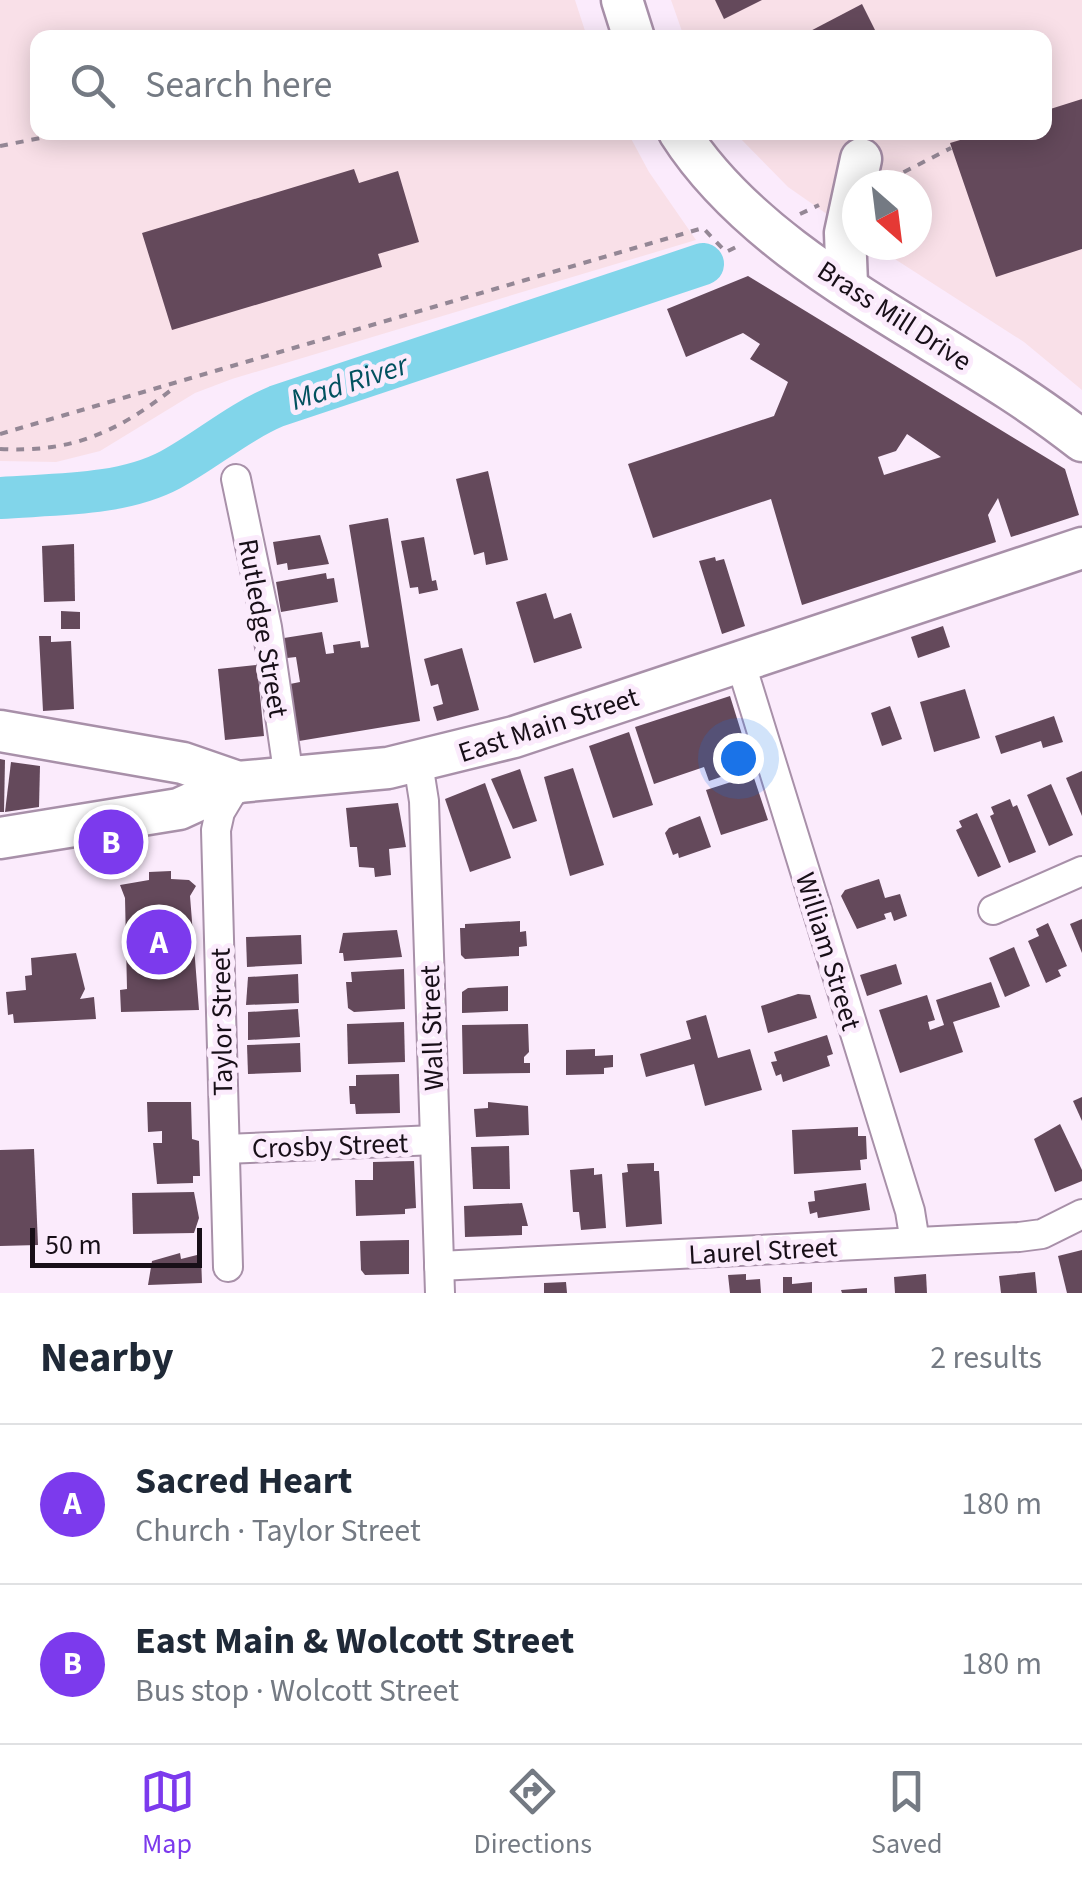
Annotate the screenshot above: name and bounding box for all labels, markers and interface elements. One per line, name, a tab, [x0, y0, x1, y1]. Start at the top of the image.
search box	[30, 30, 1052, 140]
icon: search	[65, 58, 120, 113]
text: Search here	[145, 58, 332, 112]
north arrow	[842, 170, 932, 260]
street label: Brass Mill Drive	[810, 251, 979, 381]
water label: Mad River	[285, 343, 415, 422]
street label: Rutledge Street	[228, 536, 298, 721]
street label: East Main Street	[453, 677, 644, 773]
your location	[713, 733, 764, 784]
pin: B	[78, 804, 144, 880]
street label: William Street	[785, 867, 871, 1036]
pin: A	[126, 904, 192, 980]
street label: Taylor Street	[201, 947, 243, 1096]
street label: Wall Street	[410, 964, 454, 1091]
street label: Crosby Street	[251, 1123, 409, 1169]
scale bar	[30, 1223, 202, 1268]
text: 50 m	[45, 1225, 102, 1265]
street label: Laurel Street	[688, 1227, 839, 1275]
text: Nearby	[40, 1328, 174, 1388]
text: 2 results	[930, 1335, 1042, 1381]
text: Sacred Heart	[135, 1454, 352, 1508]
text: A	[63, 1481, 82, 1527]
text: 180 m	[961, 1481, 1042, 1527]
text: Church · Taylor Street	[135, 1508, 421, 1554]
text: East Main & Wolcott Street	[135, 1614, 574, 1668]
text: B	[63, 1641, 82, 1687]
text: 180 m	[961, 1641, 1042, 1687]
text: Bus stop · Wolcott Street	[135, 1668, 459, 1714]
tab: Map	[140, 1764, 195, 1864]
tab: Directions	[474, 1764, 592, 1864]
tab: Saved	[871, 1764, 942, 1864]

